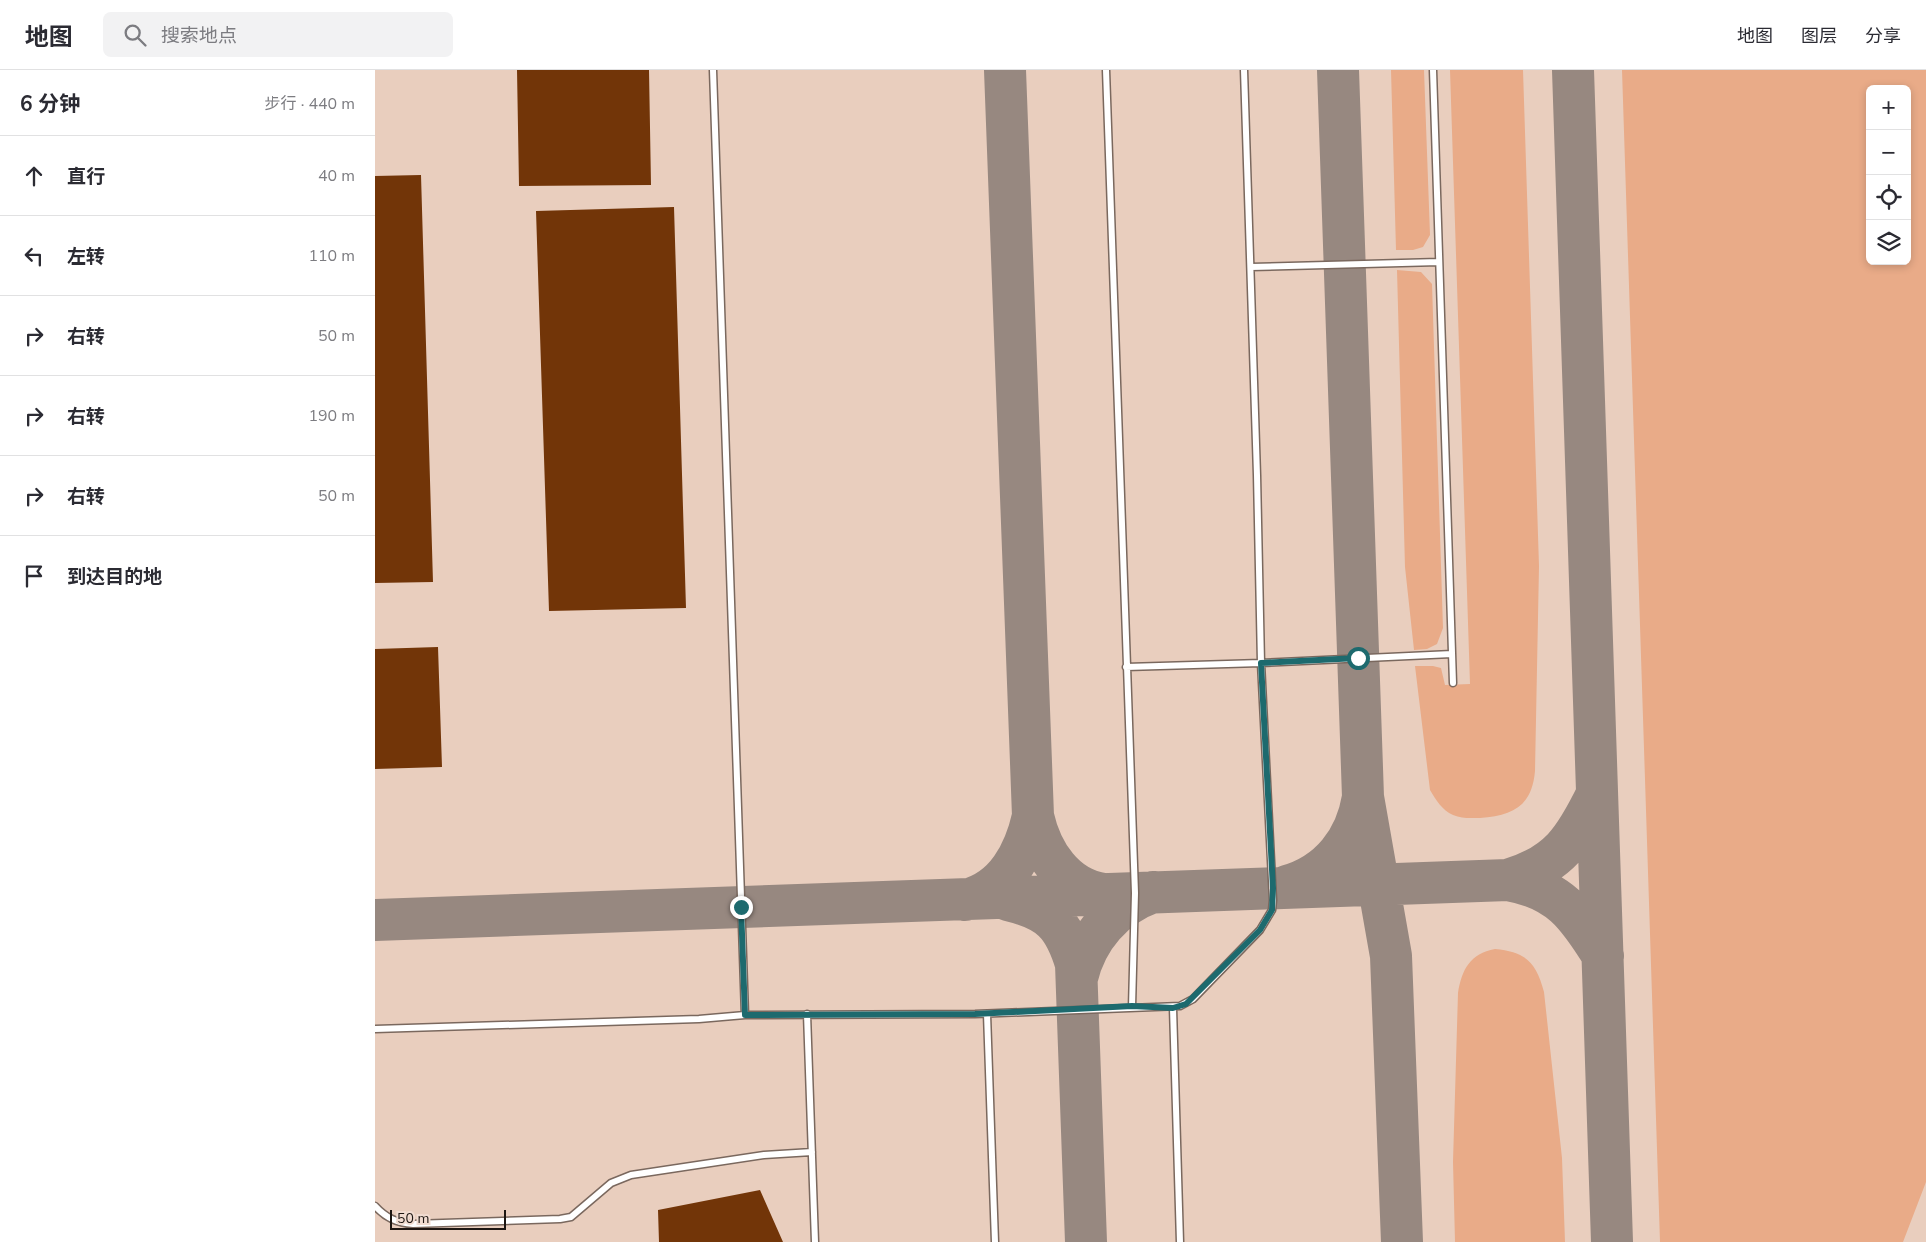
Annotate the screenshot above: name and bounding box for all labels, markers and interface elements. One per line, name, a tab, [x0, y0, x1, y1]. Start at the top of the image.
search box	[103, 12, 453, 57]
text: 地图	[25, 21, 73, 53]
icon: search	[121, 21, 149, 49]
text: 搜索地点	[161, 23, 237, 49]
text: 地图	[1737, 24, 1773, 48]
text: 图层	[1801, 24, 1837, 48]
text: 分享	[1865, 24, 1901, 48]
map controls	[1866, 85, 1911, 265]
button: +	[1866, 85, 1911, 130]
text: 6 分钟	[20, 90, 80, 118]
text: 步行 · 440 m	[265, 93, 355, 115]
button: −	[1866, 130, 1911, 175]
icon: ahead	[20, 162, 48, 190]
text: 直行	[67, 164, 105, 190]
text: 40 m	[318, 165, 355, 187]
button: locate	[1866, 175, 1911, 220]
button: layers	[1866, 220, 1911, 265]
icon: left	[20, 242, 48, 270]
text: 左转	[67, 244, 105, 270]
text: 110 m	[308, 245, 355, 267]
icon: right	[20, 322, 48, 350]
text: 右转	[67, 324, 105, 350]
text: 50 m	[318, 325, 355, 347]
icon: right	[20, 402, 48, 430]
text: 右转	[67, 404, 105, 430]
text: 190 m	[308, 405, 355, 427]
icon: right	[20, 482, 48, 510]
text: 右转	[67, 484, 105, 510]
text: 50 m	[318, 485, 355, 507]
icon: arrive	[20, 562, 48, 590]
text: 到达目的地	[67, 564, 162, 590]
route start	[1347, 647, 1370, 670]
route end	[730, 896, 753, 919]
scale bar	[390, 1207, 506, 1230]
text: 50 m	[397, 1209, 429, 1228]

